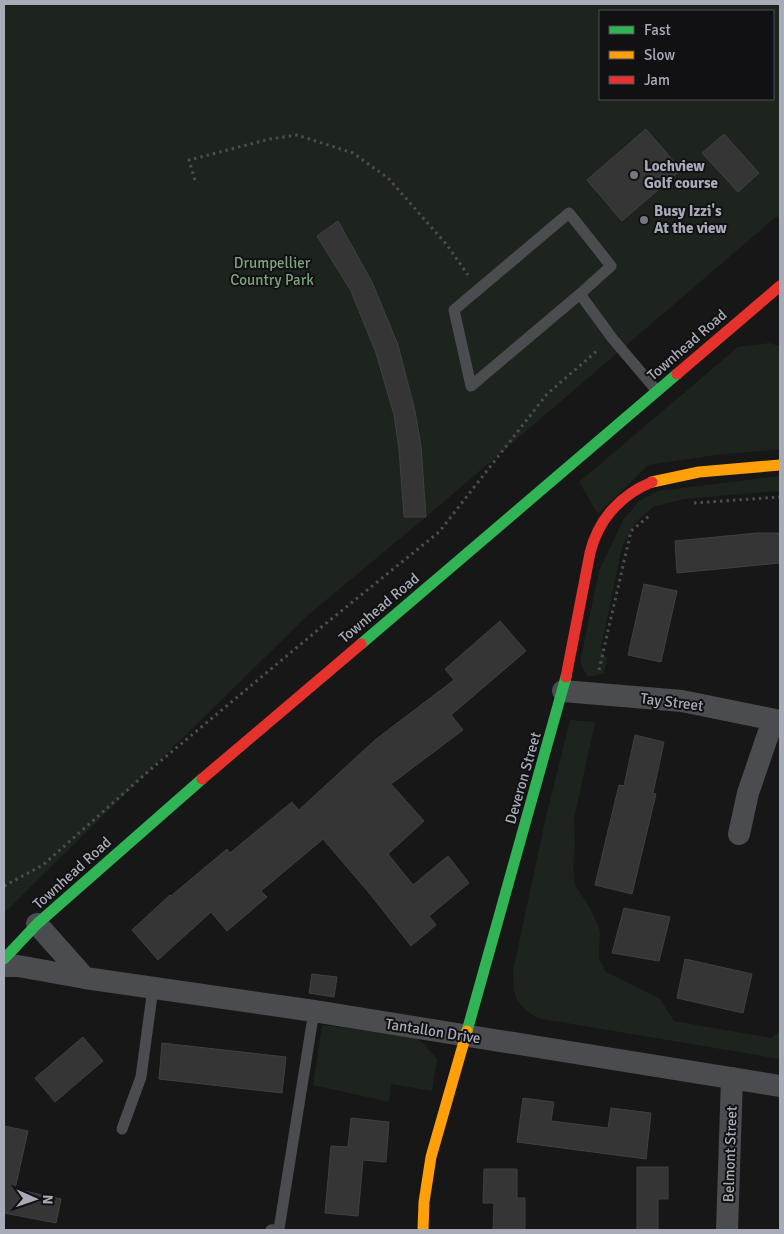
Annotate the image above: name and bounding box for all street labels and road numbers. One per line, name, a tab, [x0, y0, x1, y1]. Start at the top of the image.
street label: Townhead Road	[644, 306, 730, 384]
street label: Townhead Road	[335, 569, 423, 647]
street label: Tay Street	[640, 689, 704, 715]
street label: Deveron Street	[501, 730, 545, 826]
street label: Townhead Road	[29, 833, 115, 913]
street label: Tantallon Drive	[384, 1015, 482, 1047]
street label: Belmont Street	[719, 1105, 741, 1203]

